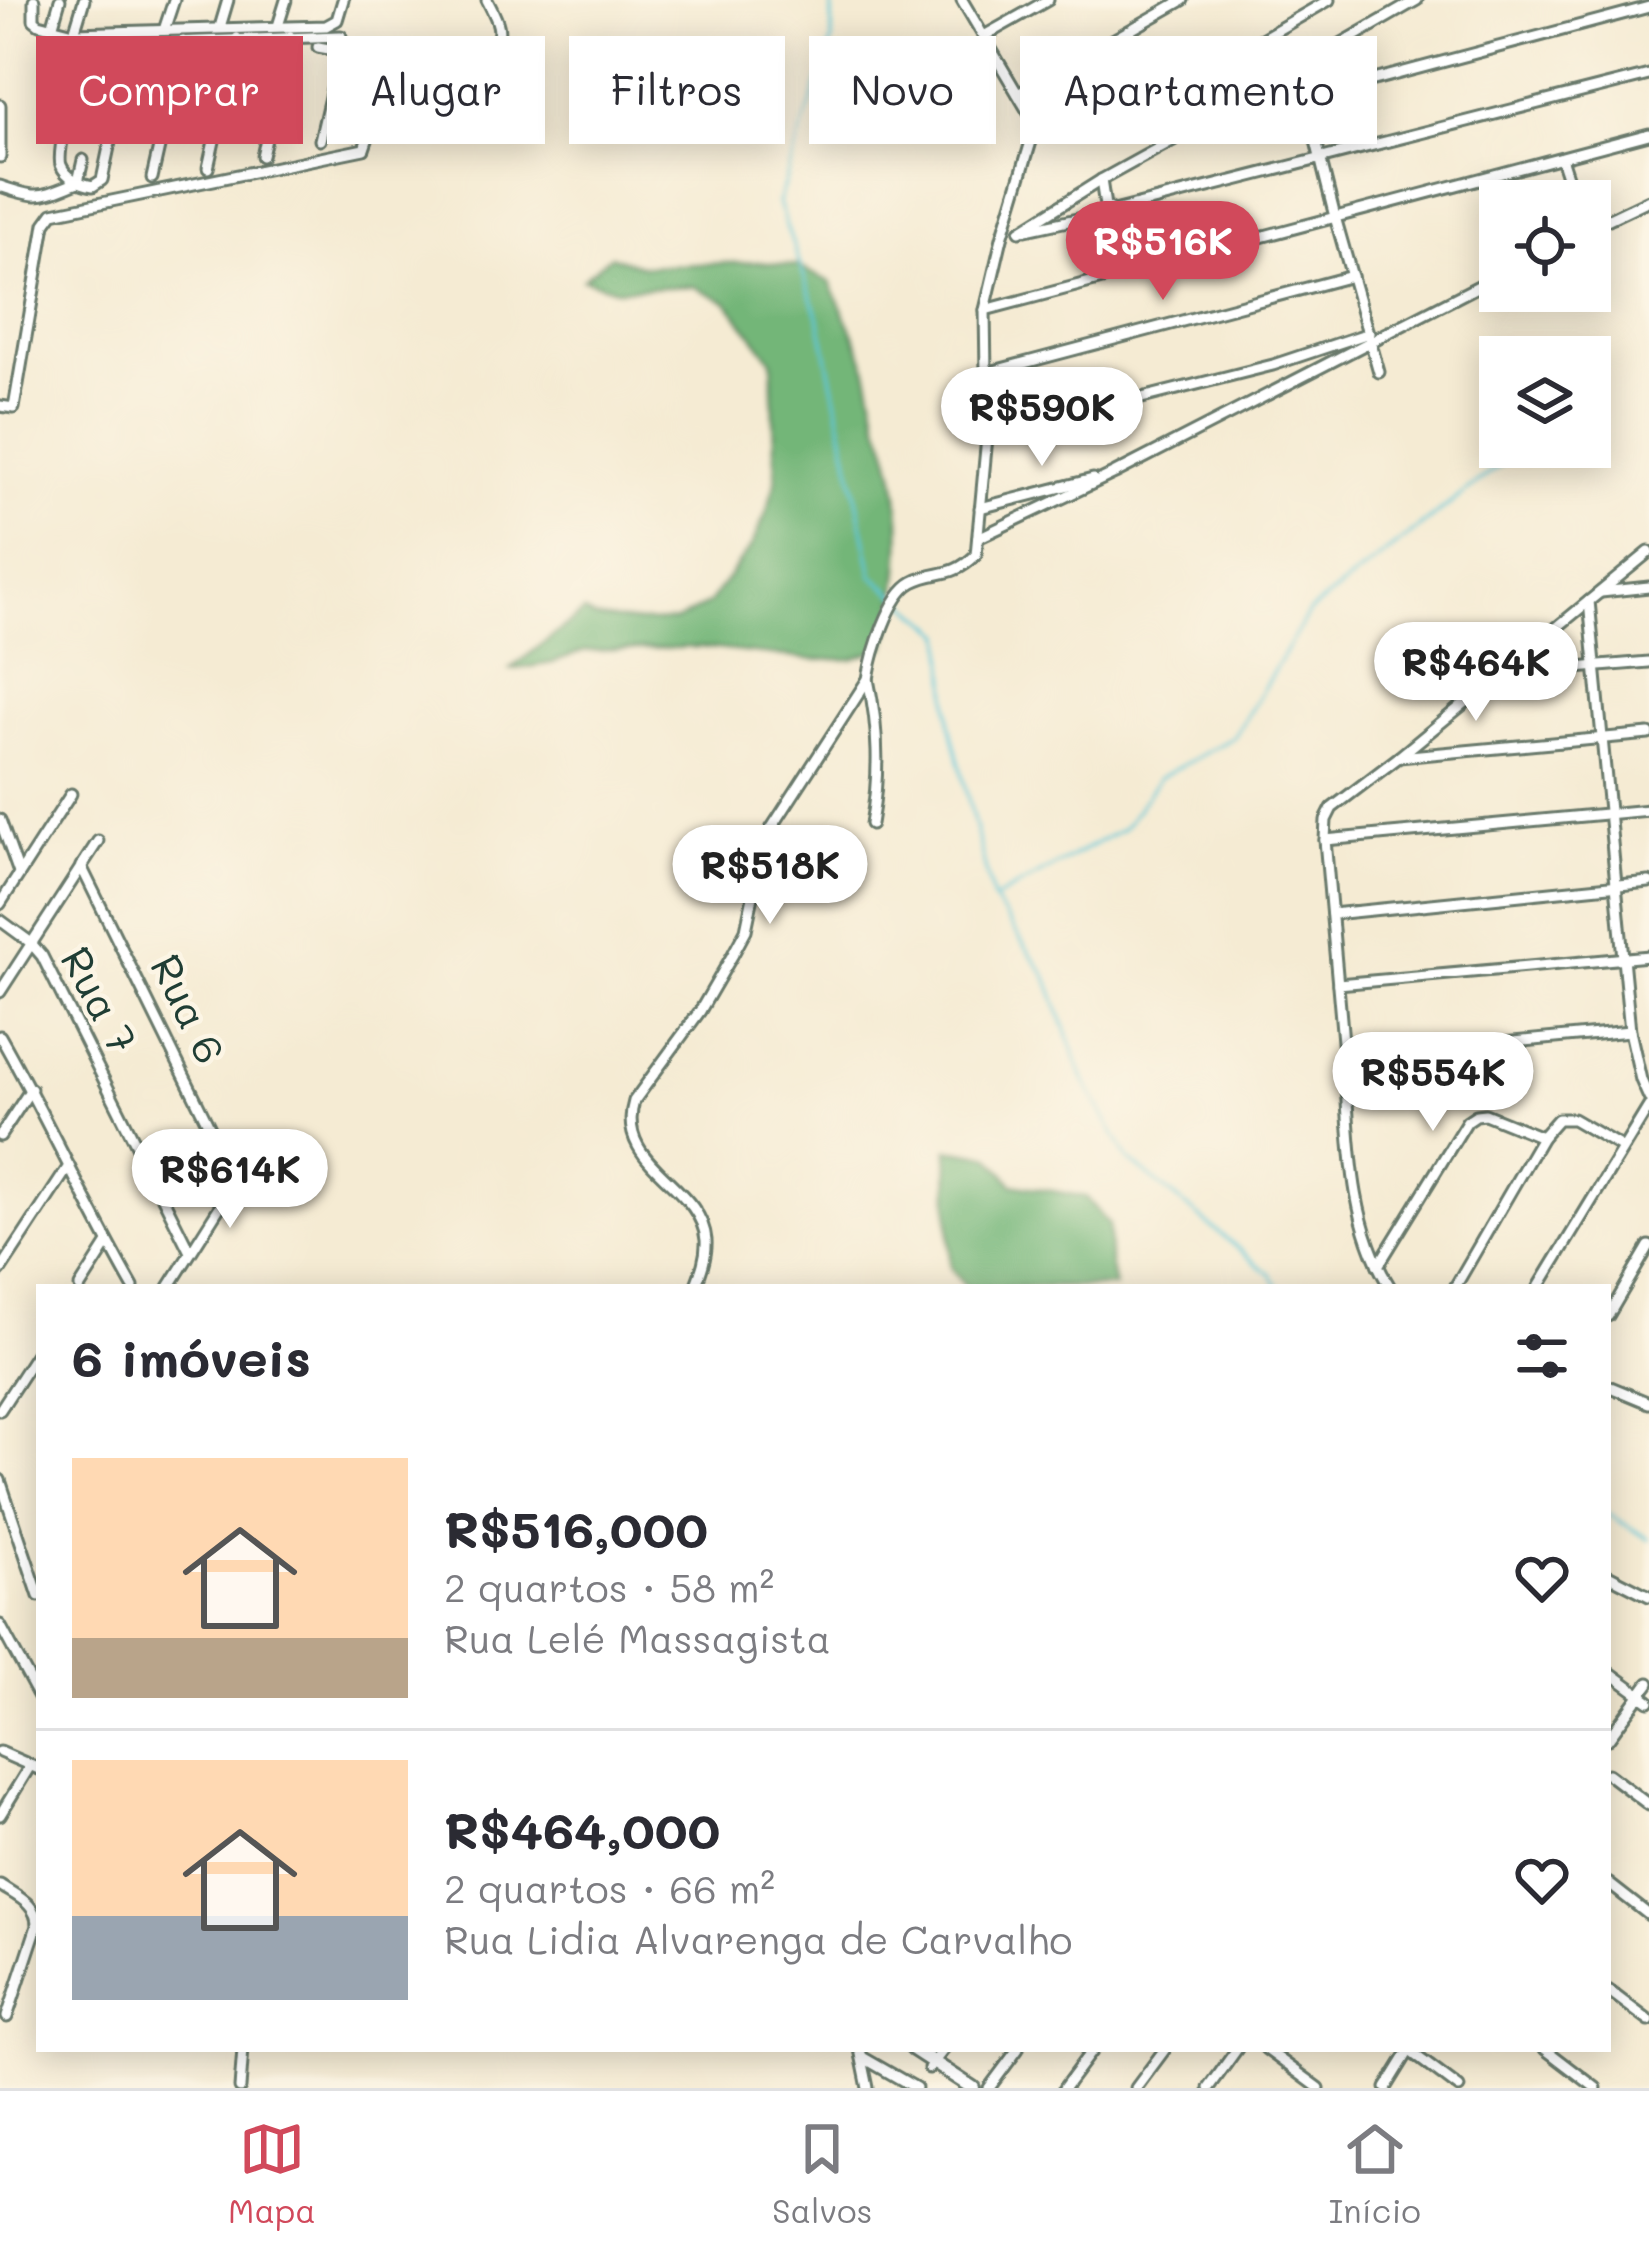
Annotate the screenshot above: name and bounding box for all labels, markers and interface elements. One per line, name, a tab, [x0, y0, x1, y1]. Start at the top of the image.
chip: Comprar	[36, 36, 303, 144]
chip: Alugar	[327, 36, 545, 144]
chip: Filtros	[569, 36, 785, 144]
chip: Novo	[809, 36, 996, 144]
chip: Apartamento	[1020, 36, 1377, 144]
map controls	[1479, 180, 1611, 468]
button: locate	[1479, 180, 1611, 312]
pin: R$516K	[1065, 201, 1261, 303]
text: R$516K	[1093, 214, 1233, 265]
button: layers	[1479, 336, 1611, 468]
pin: R$590K	[944, 367, 1140, 469]
text: R$590K	[968, 380, 1116, 431]
pin: R$464K	[1378, 622, 1574, 724]
text: R$464K	[1401, 635, 1551, 686]
pin: R$518K	[672, 825, 868, 927]
text: R$518K	[700, 838, 841, 889]
street label: Rua 7	[50, 937, 151, 1062]
street label: Rua 6	[139, 945, 239, 1072]
pin: R$554K	[1335, 1032, 1531, 1134]
text: R$554K	[1359, 1045, 1507, 1096]
pin: R$614K	[132, 1129, 328, 1231]
text: R$614K	[159, 1142, 301, 1193]
text: 6 imóveis	[72, 1323, 311, 1390]
icon: filters	[1509, 1323, 1575, 1389]
text: R$516,000	[444, 1494, 708, 1561]
icon: home	[168, 1506, 312, 1650]
icon: heart	[1509, 1545, 1575, 1611]
text: 2 quartos · 58 m²	[444, 1561, 774, 1612]
text: Rua Lelé Massagista	[444, 1612, 831, 1663]
text: R$464,000	[444, 1795, 720, 1862]
icon: home	[168, 1808, 312, 1952]
icon: heart	[1509, 1847, 1575, 1913]
text: 2 quartos · 66 m²	[444, 1862, 775, 1913]
text: Rua Lidia Alvarenga de Carvalho	[444, 1913, 1072, 1964]
tab: Mapa	[228, 2116, 316, 2231]
tab: Salvos	[772, 2116, 873, 2231]
tab: Início	[1329, 2116, 1421, 2231]

